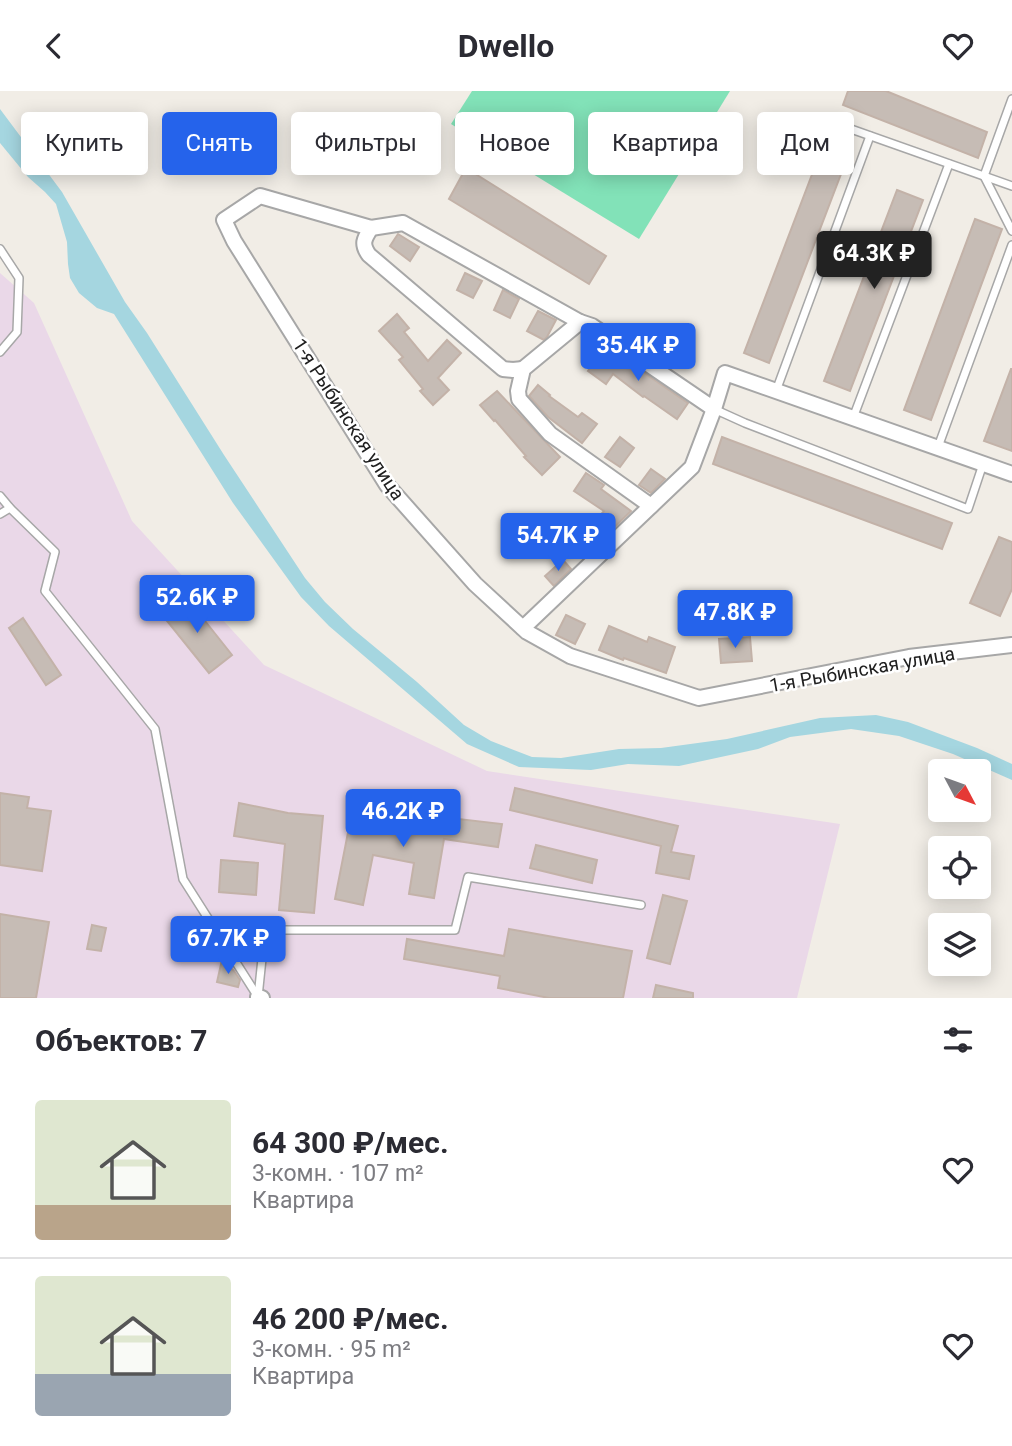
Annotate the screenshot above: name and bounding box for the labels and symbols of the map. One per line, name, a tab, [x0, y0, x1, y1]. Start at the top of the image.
pin: 64.3K ₽	[809, 231, 939, 291]
pin: 35.4K ₽	[573, 323, 703, 383]
street label: 1-я Рыбинская улица	[288, 334, 409, 504]
pin: 54.7K ₽	[493, 513, 623, 573]
pin: 52.6K ₽	[132, 575, 262, 635]
pin: 47.8K ₽	[670, 591, 800, 650]
street label: 1-я Рыбинская улица	[768, 642, 957, 697]
north arrow	[928, 759, 990, 823]
pin: 46.2K ₽	[338, 789, 468, 849]
pin: 67.7K ₽	[163, 917, 293, 976]

